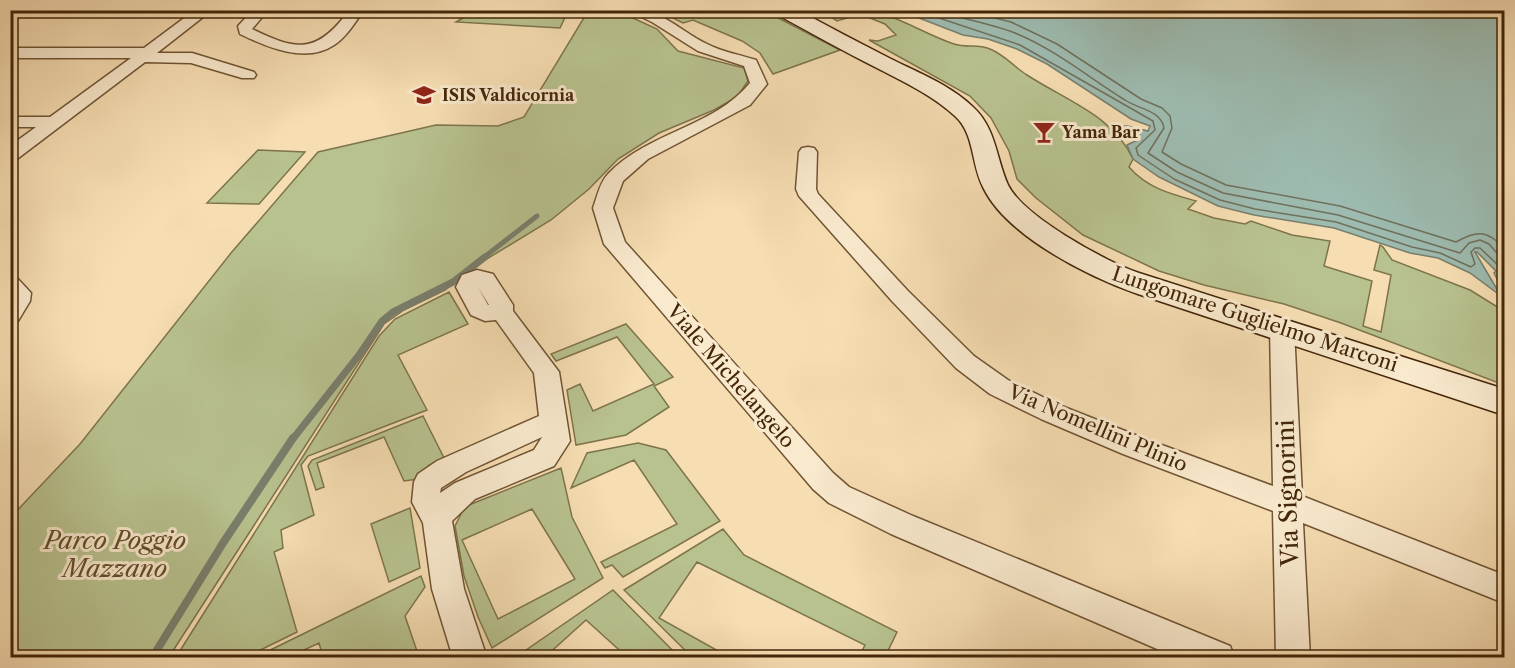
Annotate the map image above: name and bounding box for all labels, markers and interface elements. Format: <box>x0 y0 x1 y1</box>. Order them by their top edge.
school or university icon: ISIS Valdicornia <box>411 82 437 108</box>
place label: ISIS Valdicornia <box>442 85 575 105</box>
bar icon: Yama Bar <box>1031 119 1057 145</box>
place label: Yama Bar <box>1061 122 1140 142</box>
street label: Lungomare Guglielmo Marconi <box>1109 261 1401 377</box>
street label: Viale Michelangelo <box>661 298 800 453</box>
street label: Via Nomellini Plinio <box>1004 379 1191 477</box>
street label: Via Signorini <box>1270 419 1305 568</box>
park label: Parco Poggio Mazzano <box>42 526 186 583</box>

